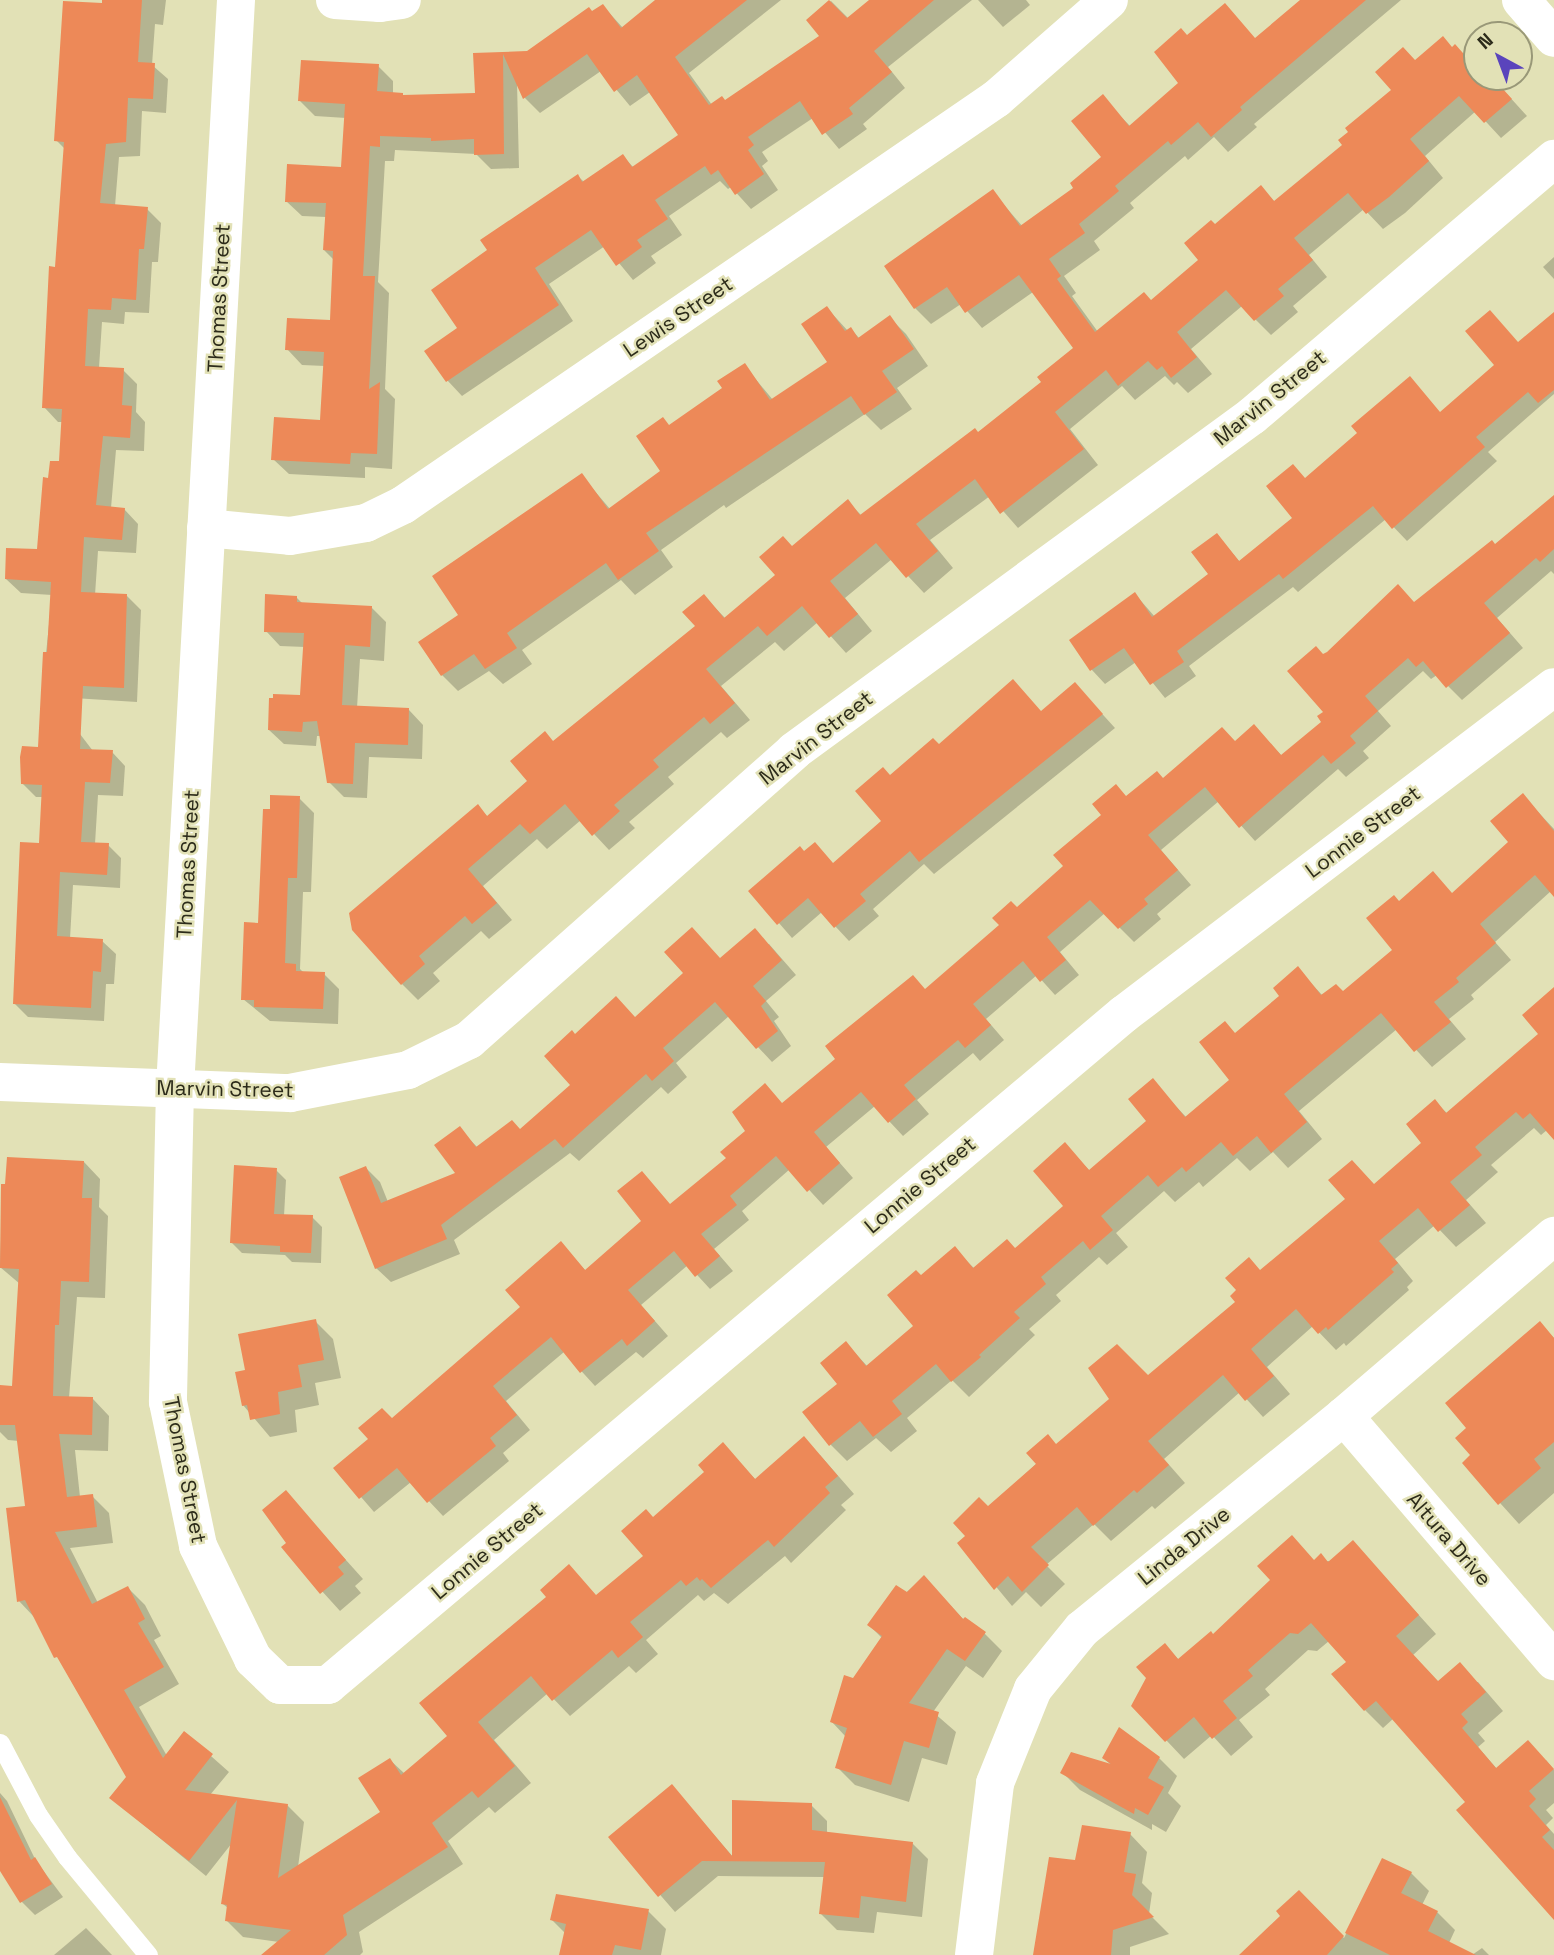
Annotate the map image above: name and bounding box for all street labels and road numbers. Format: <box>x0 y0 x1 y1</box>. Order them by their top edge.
street label: Thomas Street <box>203 223 235 373</box>
street label: Lewis Street <box>619 271 737 363</box>
street label: Marvin Street <box>1209 345 1331 451</box>
street label: Marvin Street <box>754 686 878 790</box>
street label: Lonnie Street <box>1301 781 1425 883</box>
street label: Thomas Street <box>172 789 204 939</box>
street label: Marvin Street <box>156 1075 294 1103</box>
street label: Lonnie Street <box>859 1131 981 1239</box>
street label: Thomas Street <box>158 1395 212 1545</box>
street label: Altura Drive <box>1401 1487 1497 1591</box>
street label: Lonnie Street <box>426 1497 548 1605</box>
street label: Linda Drive <box>1133 1501 1235 1591</box>

